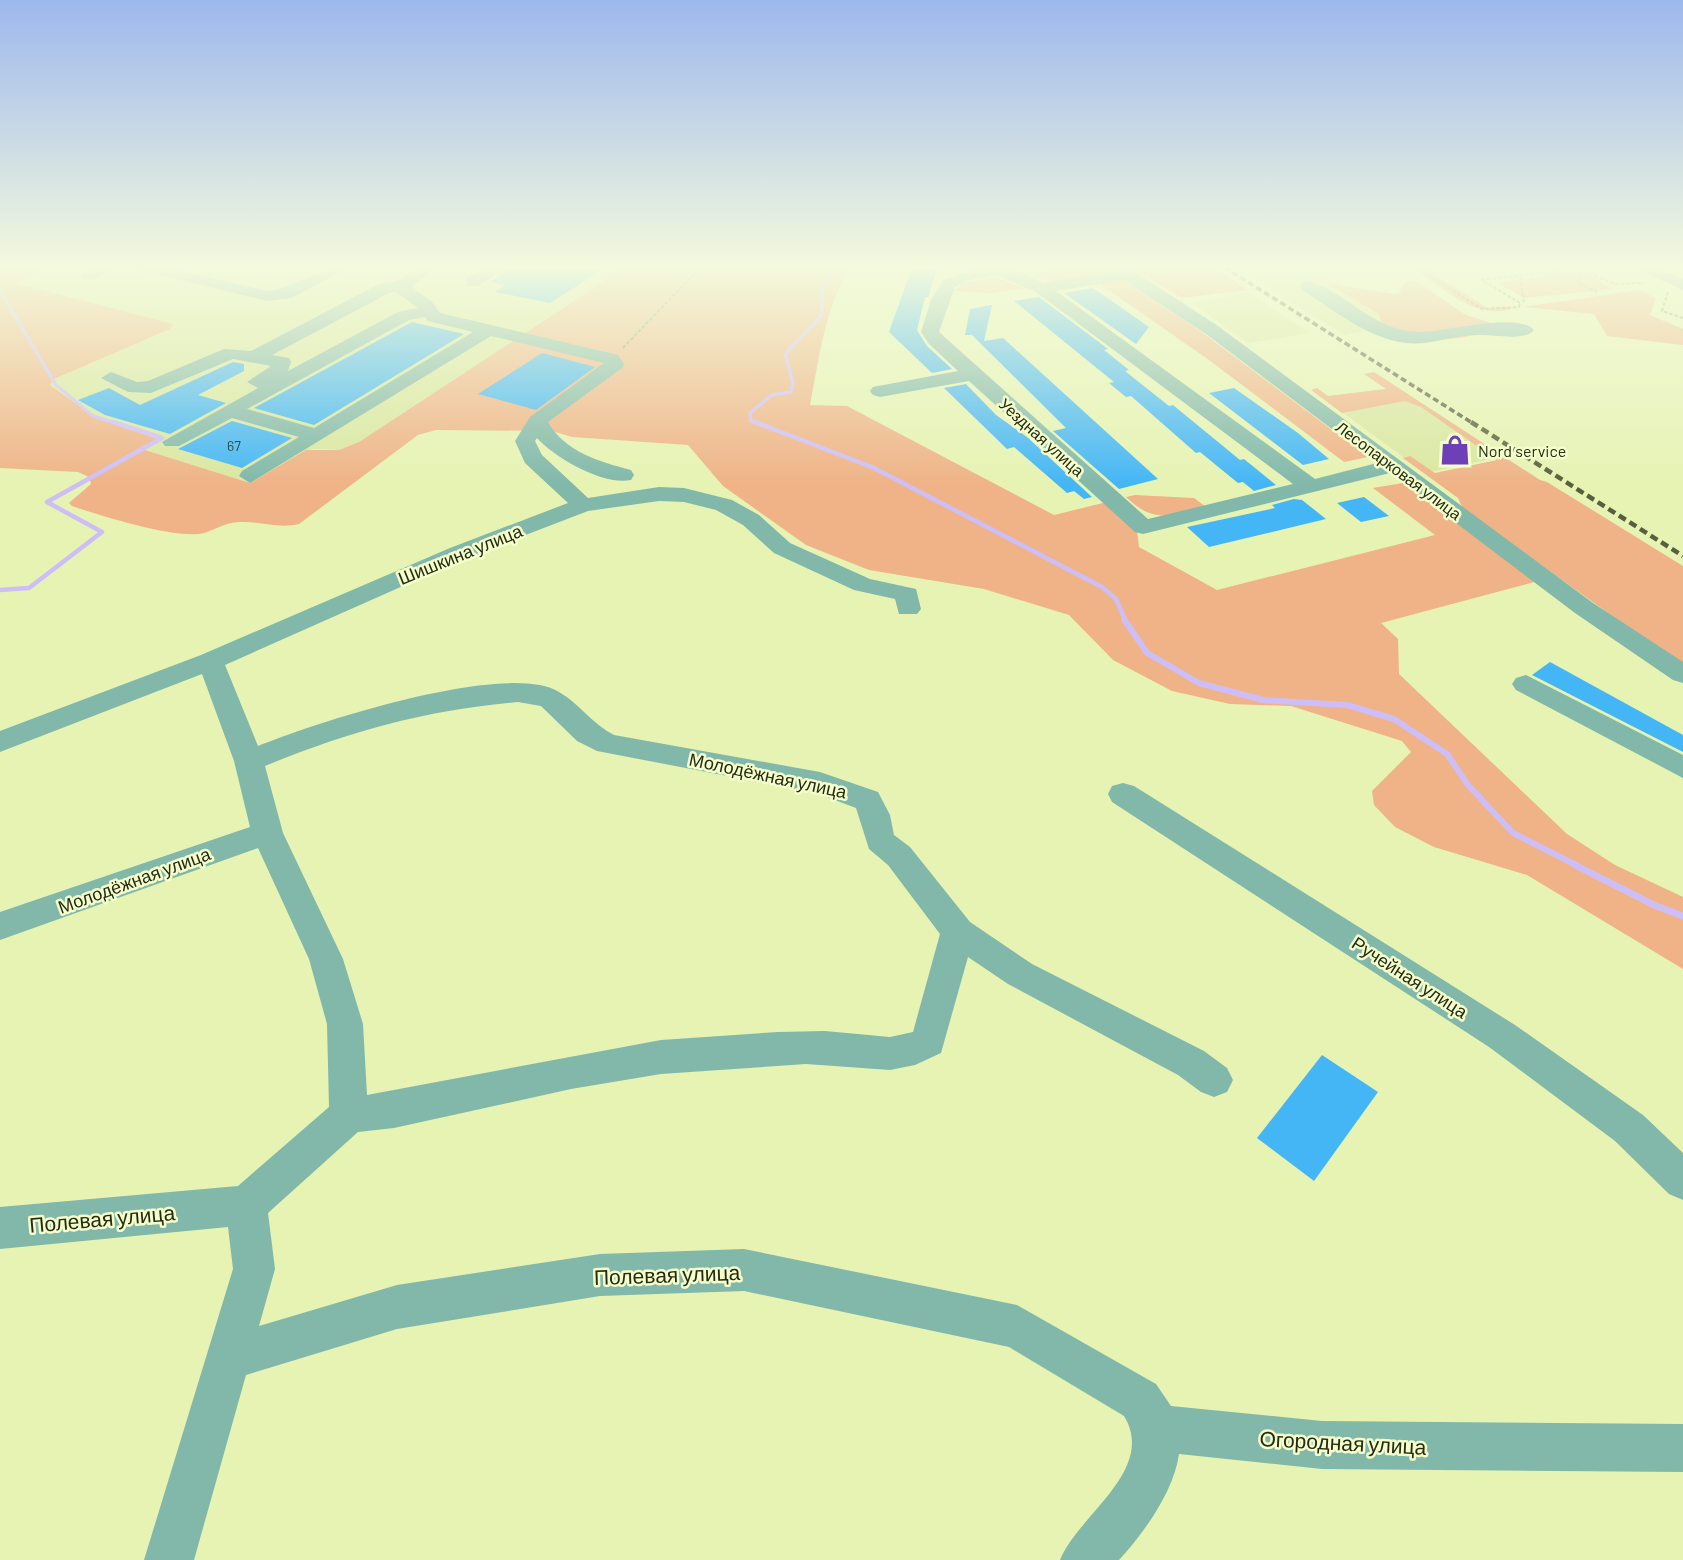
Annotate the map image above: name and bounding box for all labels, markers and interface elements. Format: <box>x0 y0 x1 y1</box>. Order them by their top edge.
street label: Уездная улица <box>996 394 1088 480</box>
street label: Лесопарковая улица <box>1333 417 1466 523</box>
shop icon: Nord service <box>1438 433 1472 467</box>
house number: 67 <box>227 437 241 454</box>
place label: Nord service <box>1478 441 1566 460</box>
street label: Шишкина улица <box>395 519 526 589</box>
street label: Молодёжная улица <box>687 748 850 803</box>
street label: Молодёжная улица <box>55 842 214 918</box>
street label: Ручейная улица <box>1348 931 1473 1023</box>
street label: Полевая улица <box>28 1199 176 1237</box>
street label: Полевая улица <box>594 1259 741 1289</box>
street label: Огородная улица <box>1259 1425 1427 1459</box>

